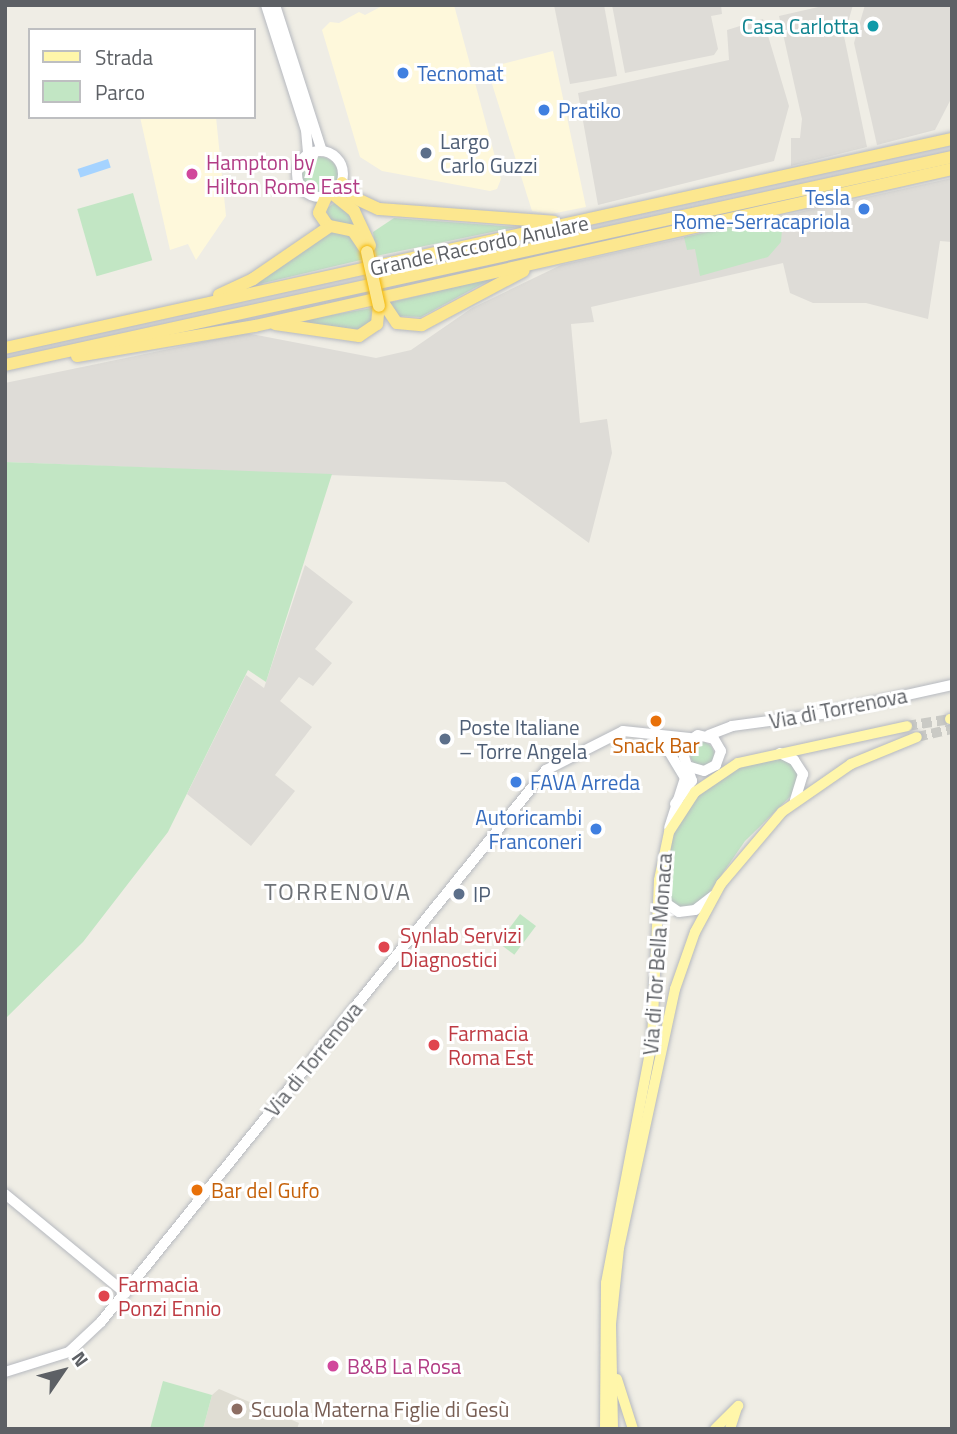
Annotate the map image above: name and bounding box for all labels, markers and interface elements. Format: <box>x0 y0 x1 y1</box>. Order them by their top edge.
place label: Casa Carlotta <box>742 13 859 39</box>
marker: Casa Carlotta <box>865 18 881 34</box>
legend <box>28 28 256 119</box>
text: Strada <box>95 41 153 73</box>
place label: Tecnomat <box>417 60 504 86</box>
marker: Tecnomat <box>395 65 411 81</box>
text: Parco <box>95 76 145 108</box>
place label: Pratiko <box>558 97 621 123</box>
marker: Pratiko <box>536 102 552 118</box>
place label: Largo Carlo Guzzi <box>440 128 538 178</box>
marker: Largo Carlo Guzzi <box>418 145 434 161</box>
place label: Hampton by Hilton Rome East <box>206 149 360 199</box>
marker: Hampton by Hilton Rome East <box>184 166 200 182</box>
place label: Tesla Rome-Serracapriola <box>673 184 850 234</box>
marker: Tesla Rome-Serracapriola <box>856 201 872 217</box>
street label: Grande Raccordo Anulare <box>367 210 591 280</box>
street label: Via di Torrenova <box>767 682 909 734</box>
marker: Snack Bar <box>648 713 664 729</box>
place label: Poste Italiane – Torre Angela <box>459 714 587 764</box>
marker: Poste Italiane – Torre Angela <box>437 731 453 747</box>
place label: Snack Bar <box>612 732 700 758</box>
place label: FAVA Arreda <box>530 769 640 795</box>
marker: FAVA Arreda <box>508 774 524 790</box>
place label: Autoricambi Franconeri <box>475 804 582 854</box>
marker: Autoricambi Franconeri <box>588 821 604 837</box>
street label: Via di Tor Bella Monaca <box>637 852 677 1056</box>
district label: TORRENOVA <box>265 878 411 906</box>
place label: IP <box>473 881 491 907</box>
marker: IP <box>451 886 467 902</box>
place label: Synlab Servizi Diagnostici <box>400 922 522 972</box>
marker: Synlab Servizi Diagnostici <box>374 937 394 957</box>
street label: Via di Torrenova <box>259 997 367 1121</box>
place label: Farmacia Roma Est <box>448 1020 533 1070</box>
marker: Farmacia Roma Est <box>426 1037 442 1053</box>
place label: Bar del Gufo <box>211 1177 319 1203</box>
marker: Bar del Gufo <box>189 1182 205 1198</box>
place label: Farmacia Ponzi Ennio <box>118 1271 221 1321</box>
marker: Farmacia Ponzi Ennio <box>96 1288 112 1304</box>
north arrow <box>28 1336 98 1406</box>
text: N <box>65 1345 96 1372</box>
place label: B&B La Rosa <box>347 1353 461 1379</box>
marker: B&B La Rosa <box>325 1358 341 1374</box>
place label: Scuola Materna Figlie di Gesù <box>251 1396 509 1422</box>
marker: Scuola Materna Figlie di Gesù <box>229 1401 245 1417</box>

